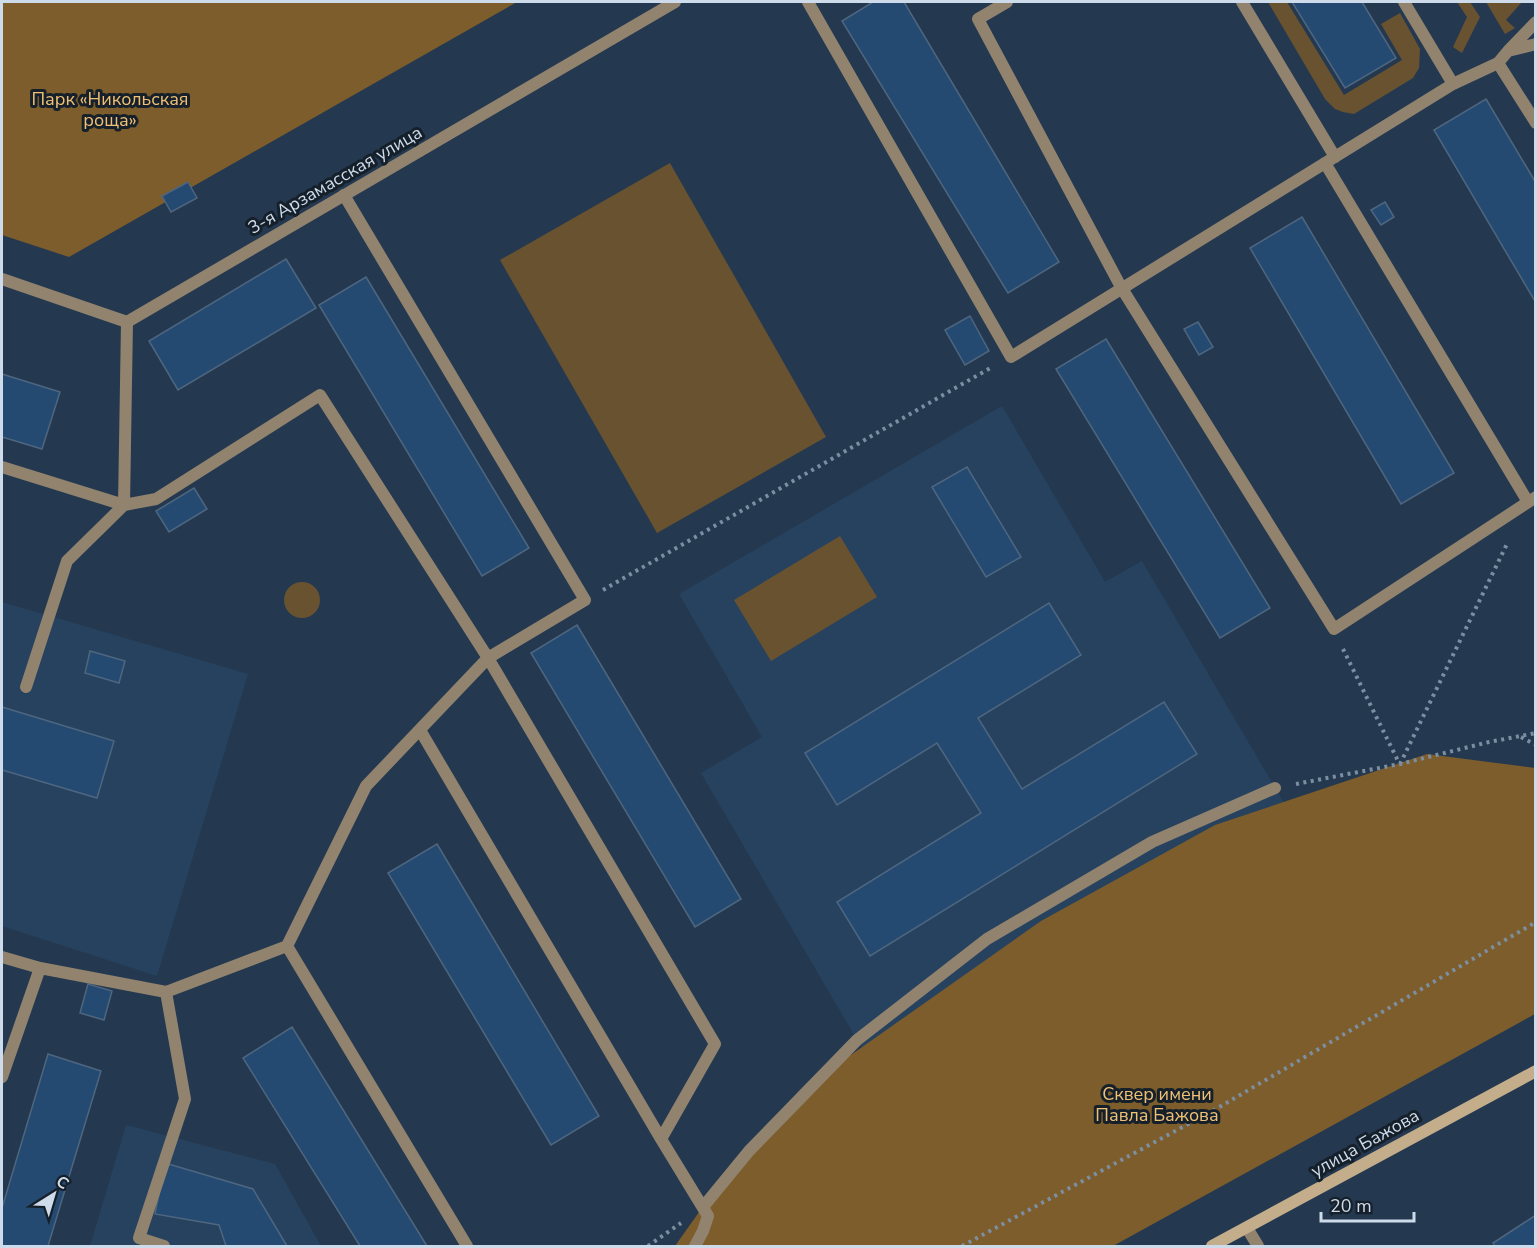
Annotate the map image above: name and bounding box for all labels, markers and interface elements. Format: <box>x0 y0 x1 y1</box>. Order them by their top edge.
park label: Парк «Никольская роща» <box>31 87 189 132</box>
street label: 3-я Арзамасская улица <box>243 120 427 240</box>
park label: Сквер имени Павла Бажова <box>1095 1082 1219 1127</box>
street label: улица Бажова <box>1307 1103 1423 1183</box>
north arrow <box>24 1164 84 1224</box>
text: С <box>51 1171 73 1195</box>
scale bar <box>1321 1185 1414 1223</box>
text: 20 m <box>1330 1194 1372 1218</box>

